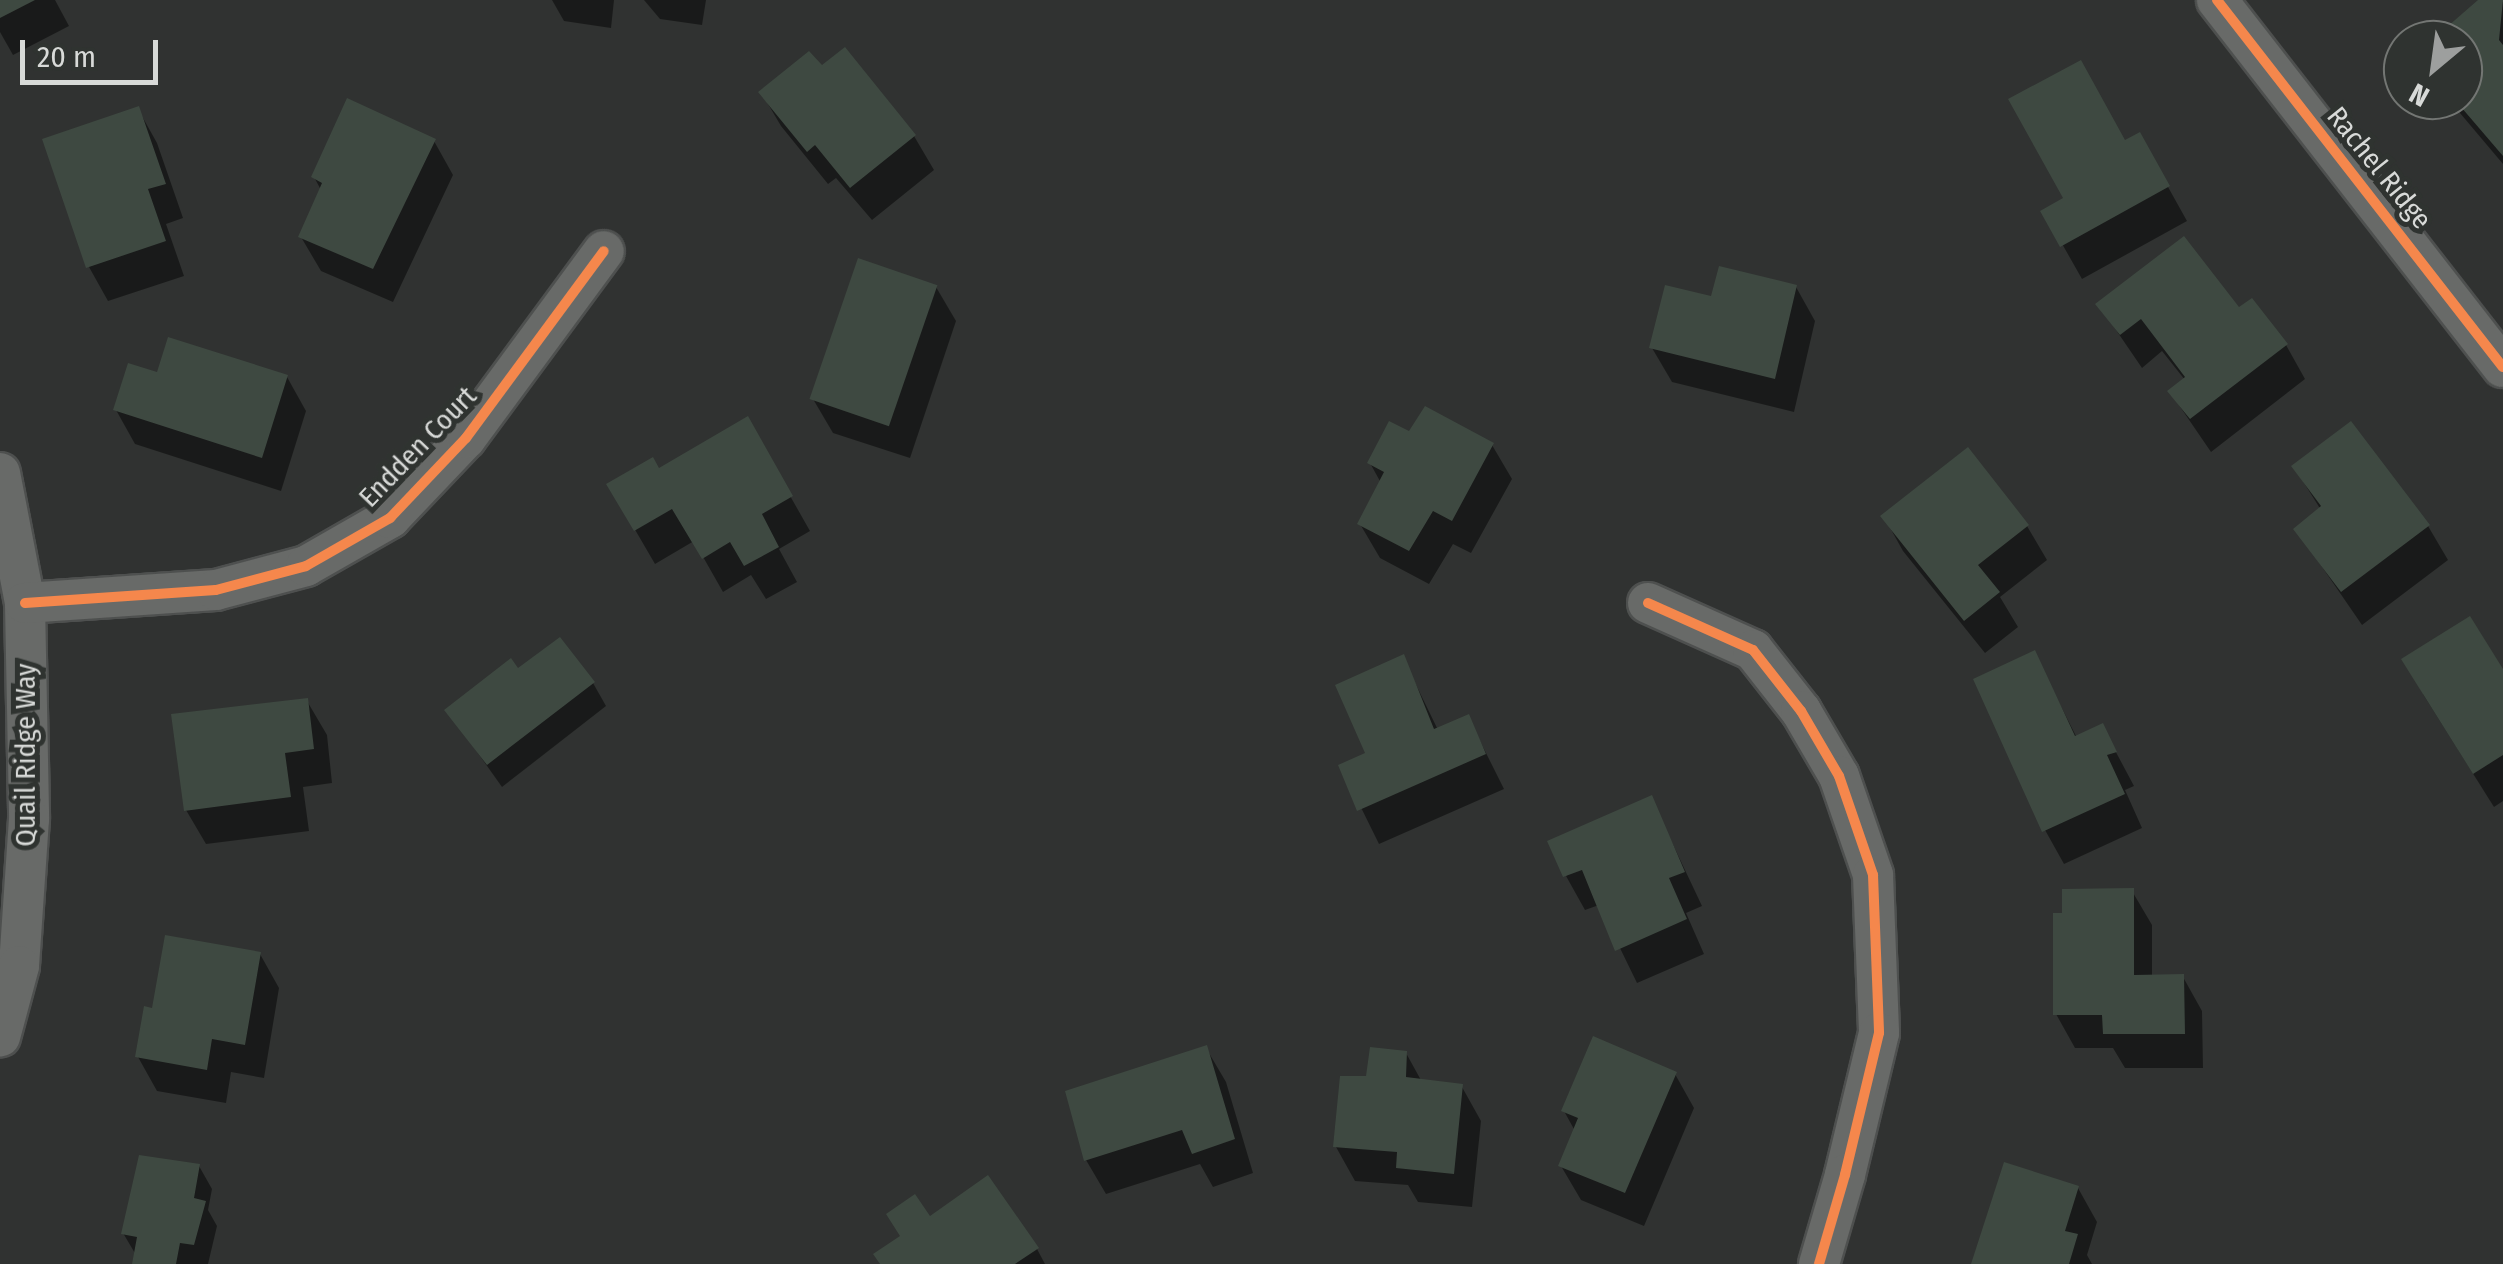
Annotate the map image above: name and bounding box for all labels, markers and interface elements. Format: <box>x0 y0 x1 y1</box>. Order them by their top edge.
scale bar <box>25 20 162 82</box>
north arrow <box>2383 20 2483 120</box>
text: 20 m <box>37 39 96 75</box>
text: N <box>2404 76 2435 113</box>
street label: Rachel Ridge <box>2320 100 2438 236</box>
street label: Endden Court <box>352 380 484 514</box>
street label: Quail Ridge Way <box>9 663 43 847</box>

